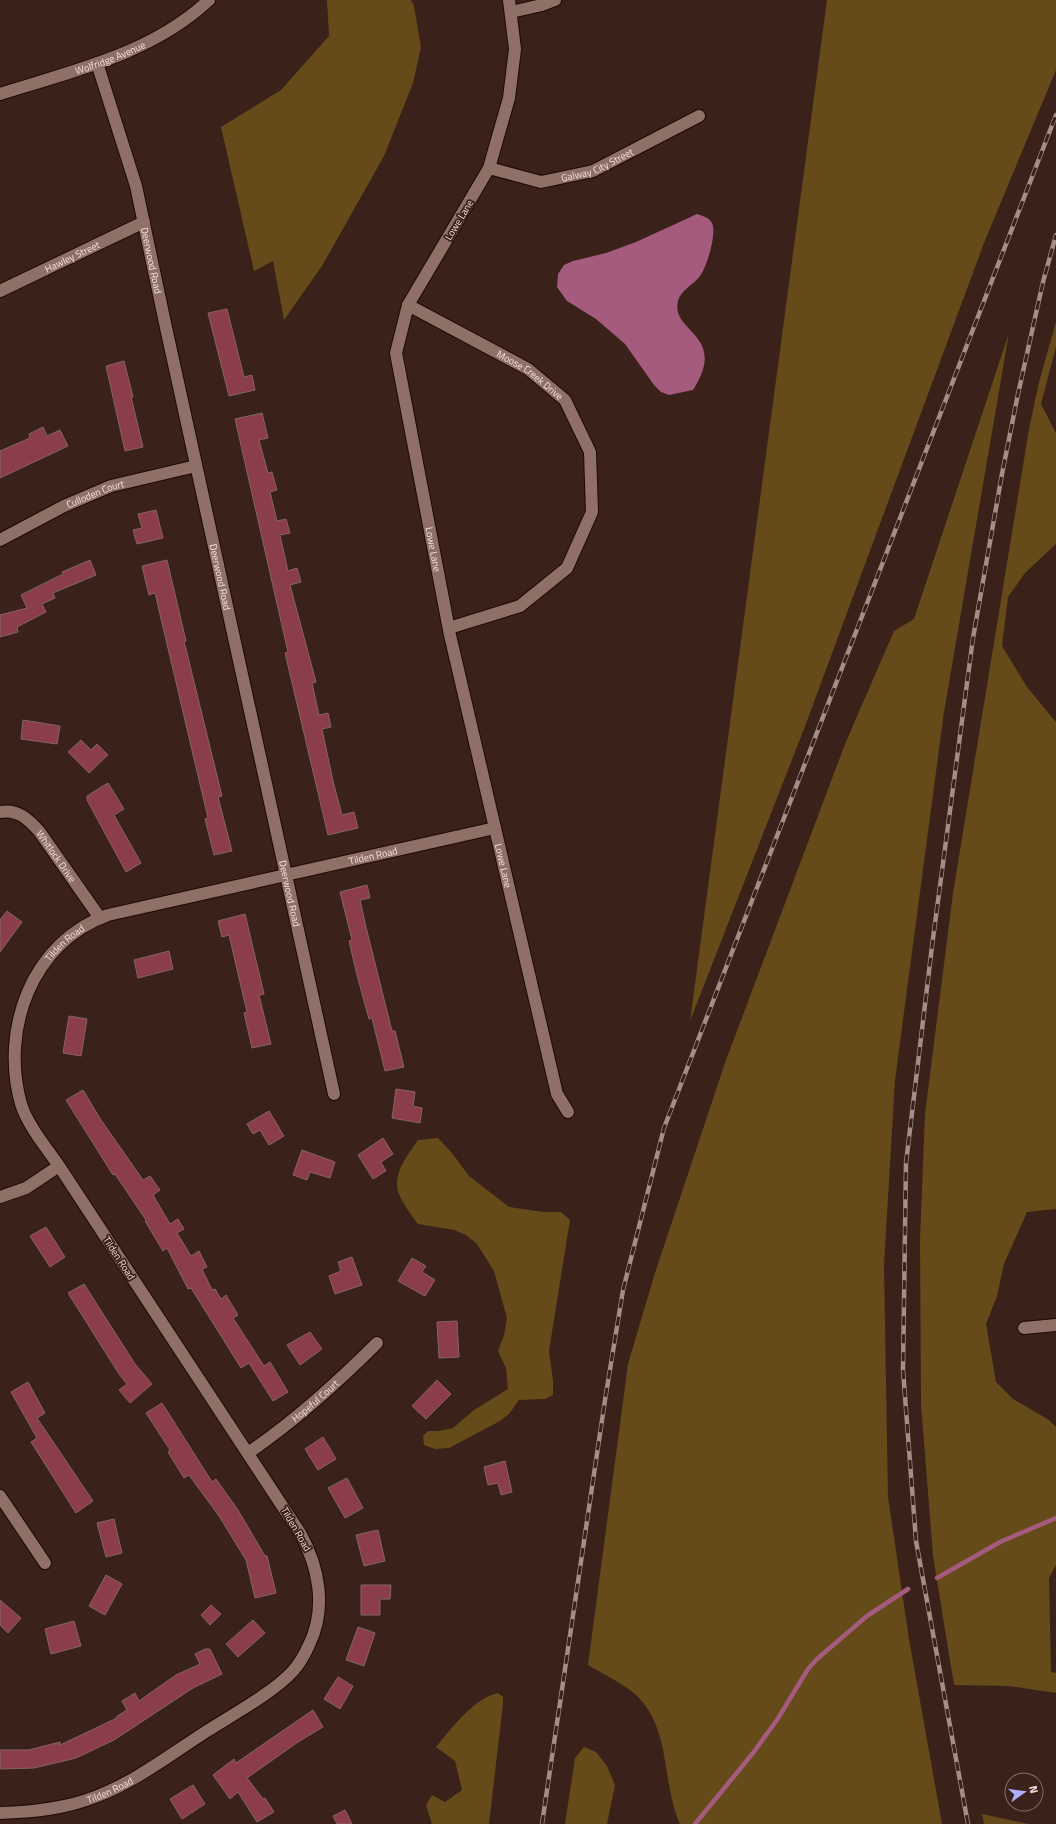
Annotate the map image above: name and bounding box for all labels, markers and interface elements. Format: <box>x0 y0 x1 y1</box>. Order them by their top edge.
street label: Wolfridge Avenue <box>73 37 148 78</box>
street label: Galway City Street <box>560 144 636 185</box>
street label: Lowe Lane <box>441 197 477 243</box>
street label: Deerwood Road <box>137 226 166 295</box>
street label: Hawley Street <box>42 237 103 276</box>
street label: Moose Creek Drive <box>494 346 567 403</box>
street label: Culloden Court <box>64 476 126 512</box>
street label: Lowe Lane <box>422 526 445 573</box>
street label: Deerwood Road <box>206 542 235 611</box>
street label: Whitlock Drive <box>33 827 80 885</box>
street label: Lowe Lane <box>491 842 516 889</box>
street label: Tilden Road <box>347 843 399 868</box>
street label: Deerwood Road <box>275 859 305 928</box>
street label: Tilden Road <box>41 921 87 965</box>
street label: Tilden Road <box>99 1233 139 1283</box>
street label: Hopeful Court <box>288 1376 342 1426</box>
street label: Tilden Road <box>277 1504 315 1554</box>
north arrow <box>1004 1772 1044 1812</box>
street label: Tilden Road <box>85 1773 136 1807</box>
text: N <box>1025 1784 1042 1795</box>

